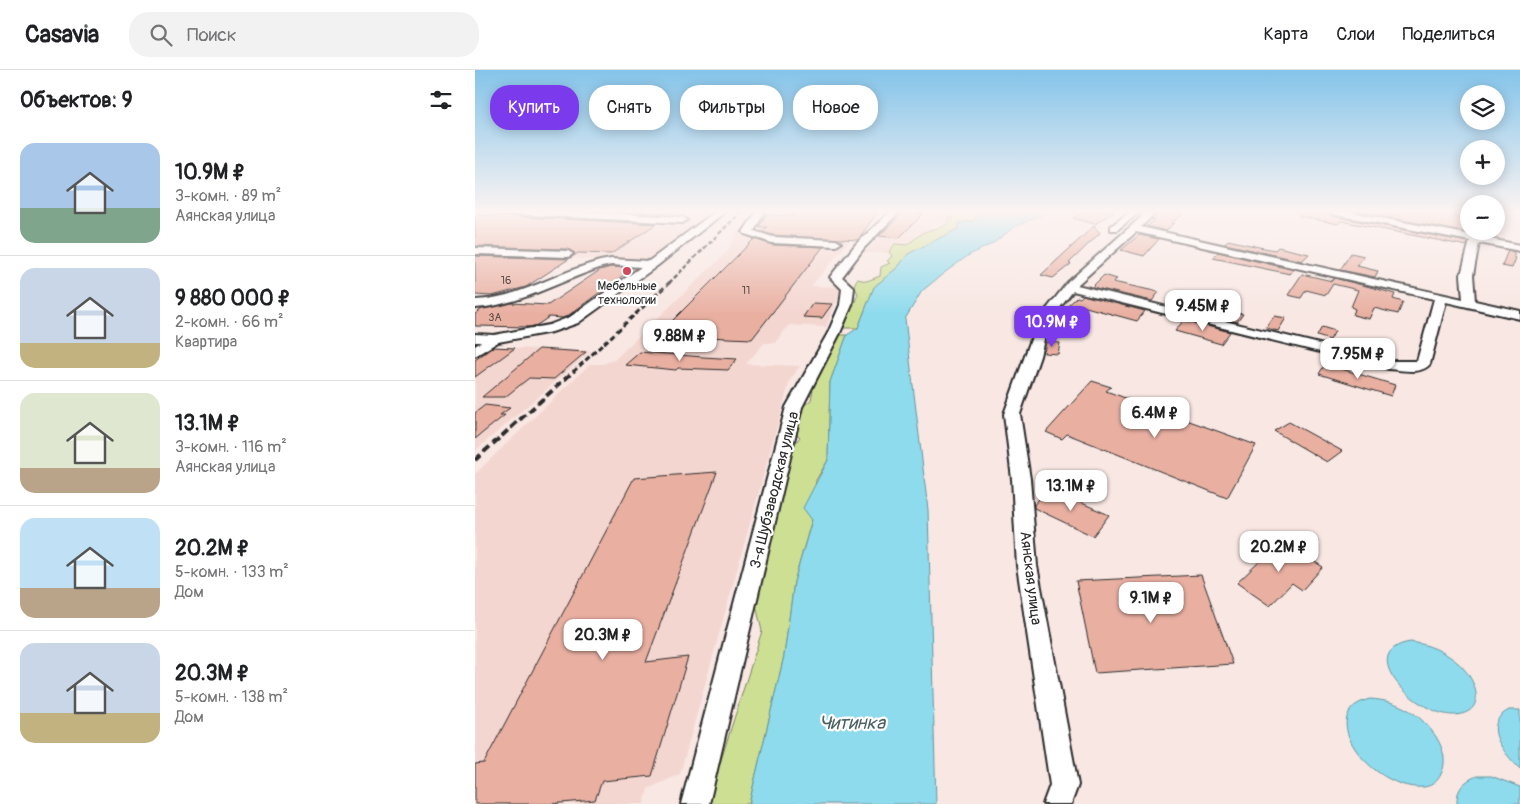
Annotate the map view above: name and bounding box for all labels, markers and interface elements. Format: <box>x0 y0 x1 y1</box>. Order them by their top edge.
search box <box>129 12 479 57</box>
text: Casavia <box>25 20 99 49</box>
icon: search <box>147 21 175 49</box>
text: Поиск <box>187 23 237 47</box>
text: Карта <box>1264 23 1308 46</box>
text: Слои <box>1336 23 1374 46</box>
text: Поделиться <box>1402 23 1495 46</box>
chip: Купить <box>490 85 579 130</box>
chip: Снять <box>589 85 670 130</box>
chip: Фильтры <box>680 85 783 130</box>
chip: Новое <box>793 85 878 130</box>
map controls <box>1460 85 1505 240</box>
button: layers <box>1460 85 1505 130</box>
icon: filters <box>427 86 455 114</box>
text: Объектов: 9 <box>20 87 133 114</box>
button: + <box>1460 140 1505 185</box>
text: 10.9M ₽ <box>175 159 245 186</box>
icon: home <box>60 163 120 223</box>
text: 3-комн. · 89 m² <box>175 186 281 206</box>
button: − <box>1460 195 1505 240</box>
text: Аянская улица <box>175 206 276 226</box>
marker: Мебельные технологии <box>621 265 633 277</box>
house number: 16 <box>501 274 511 287</box>
place label: Мебельные технологии <box>598 279 657 308</box>
house number: 11 <box>742 284 750 297</box>
text: 9 880 000 ₽ <box>175 285 291 312</box>
icon: home <box>60 288 120 348</box>
pin: 9.45M ₽ <box>1157 290 1249 332</box>
text: 9.45M ₽ <box>1176 296 1230 316</box>
pin: 10.9M ₽ <box>1006 306 1098 348</box>
house number: 3А <box>488 311 502 324</box>
text: 2-комн. · 66 m² <box>175 312 284 332</box>
text: 10.9M ₽ <box>1025 312 1079 332</box>
pin: 9.88M ₽ <box>634 320 726 362</box>
text: 9.88M ₽ <box>654 326 706 346</box>
text: Квартира <box>175 332 237 352</box>
pin: 7.95M ₽ <box>1312 338 1404 380</box>
text: 7.95M ₽ <box>1331 344 1385 364</box>
pin: 6.4M ₽ <box>1114 396 1196 439</box>
text: 6.4M ₽ <box>1132 403 1178 423</box>
text: 13.1M ₽ <box>175 410 240 437</box>
street label: 3-я Шубзаводская улица <box>746 410 803 571</box>
icon: home <box>60 413 120 473</box>
text: 3-комн. · 116 m² <box>175 437 287 457</box>
text: Аянская улица <box>175 457 276 477</box>
pin: 13.1M ₽ <box>1025 470 1117 512</box>
text: 13.1M ₽ <box>1046 476 1096 496</box>
street label: Аянская улица <box>1015 530 1046 626</box>
pin: 20.2M ₽ <box>1233 530 1325 573</box>
text: 20.2M ₽ <box>175 535 250 562</box>
text: 20.2M ₽ <box>1251 537 1307 557</box>
icon: home <box>60 538 120 598</box>
text: 5-комн. · 133 m² <box>175 562 289 582</box>
text: Дом <box>175 582 204 602</box>
pin: 9.1M ₽ <box>1110 582 1192 624</box>
text: 9.1M ₽ <box>1130 588 1172 608</box>
pin: 20.3M ₽ <box>557 618 649 661</box>
text: 20.3M ₽ <box>575 625 631 645</box>
text: 20.3M ₽ <box>175 660 250 687</box>
icon: home <box>60 663 120 723</box>
text: 5-комн. · 138 m² <box>175 687 288 707</box>
text: Дом <box>175 707 204 727</box>
water label: Читинка <box>819 711 886 735</box>

